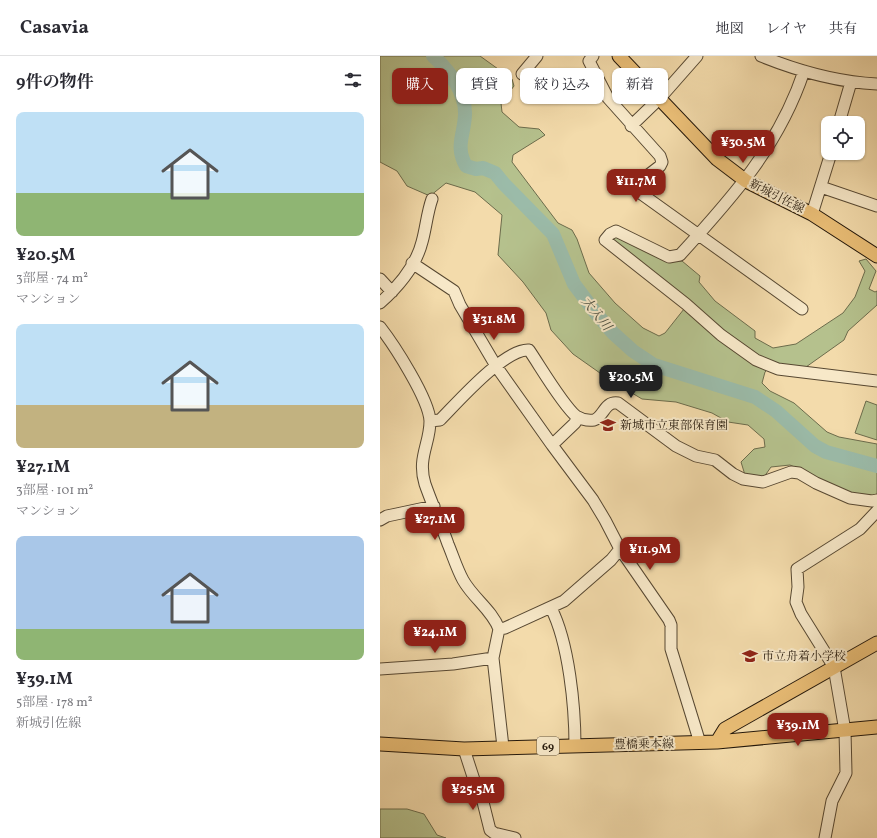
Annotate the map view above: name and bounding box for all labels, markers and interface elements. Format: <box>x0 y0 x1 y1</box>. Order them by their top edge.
text: Casavia <box>20 15 89 41</box>
text: 地図 <box>716 20 744 39</box>
text: レイヤ <box>766 20 807 39</box>
text: 共有 <box>829 20 857 39</box>
chip: 購入 <box>392 68 448 104</box>
chip: 賃貸 <box>456 68 512 104</box>
chip: 絞り込み <box>520 68 604 104</box>
chip: 新着 <box>612 68 668 104</box>
icon: filters <box>342 69 364 91</box>
text: 9件の物件 <box>16 71 93 94</box>
map controls <box>821 116 865 160</box>
button: locate <box>821 116 865 160</box>
pin: ¥30.5M <box>710 130 776 164</box>
text: ¥30.5M <box>720 134 766 152</box>
icon: home <box>154 138 226 210</box>
pin: ¥11.7M <box>603 169 669 203</box>
text: ¥11.7M <box>616 173 656 191</box>
street label: 新城引佐線 <box>746 176 807 218</box>
text: ¥20.5M <box>16 244 75 267</box>
text: 3部屋 · 74 m² <box>16 270 88 288</box>
text: マンション <box>16 291 80 309</box>
water label: 大入川 <box>576 293 616 337</box>
pin: ¥31.8M <box>461 307 527 341</box>
text: ¥31.8M <box>472 311 516 329</box>
icon: home <box>154 350 226 422</box>
pin: ¥20.5M <box>598 365 664 399</box>
text: ¥20.5M <box>608 369 654 387</box>
school or university icon: 新城市立東部保育園 <box>599 416 617 434</box>
place label: 新城市立東部保育園 <box>620 418 728 434</box>
text: ¥27.1M <box>16 456 70 479</box>
text: 3部屋 · 101 m² <box>16 482 93 500</box>
text: マンション <box>16 503 80 521</box>
pin: ¥27.1M <box>402 507 468 541</box>
text: ¥27.1M <box>414 511 456 529</box>
pin: ¥11.9M <box>617 537 683 571</box>
text: ¥11.9M <box>629 541 671 559</box>
icon: home <box>154 562 226 634</box>
pin: ¥24.1M <box>402 620 468 654</box>
text: ¥24.1M <box>413 624 457 642</box>
school or university icon: 市立舟着小学校 <box>741 647 759 665</box>
place label: 市立舟着小学校 <box>762 649 846 665</box>
text: ¥39.1M <box>16 668 73 691</box>
text: 5部屋 · 178 m² <box>16 694 92 712</box>
pin: ¥39.1M <box>765 713 831 747</box>
text: 新城引佐線 <box>16 715 81 733</box>
text: ¥39.1M <box>776 717 820 735</box>
street label: 豊橋乗本線 <box>614 736 674 754</box>
road number: 69 <box>537 737 559 755</box>
pin: ¥25.5M <box>440 777 506 811</box>
text: ¥25.5M <box>451 781 495 799</box>

